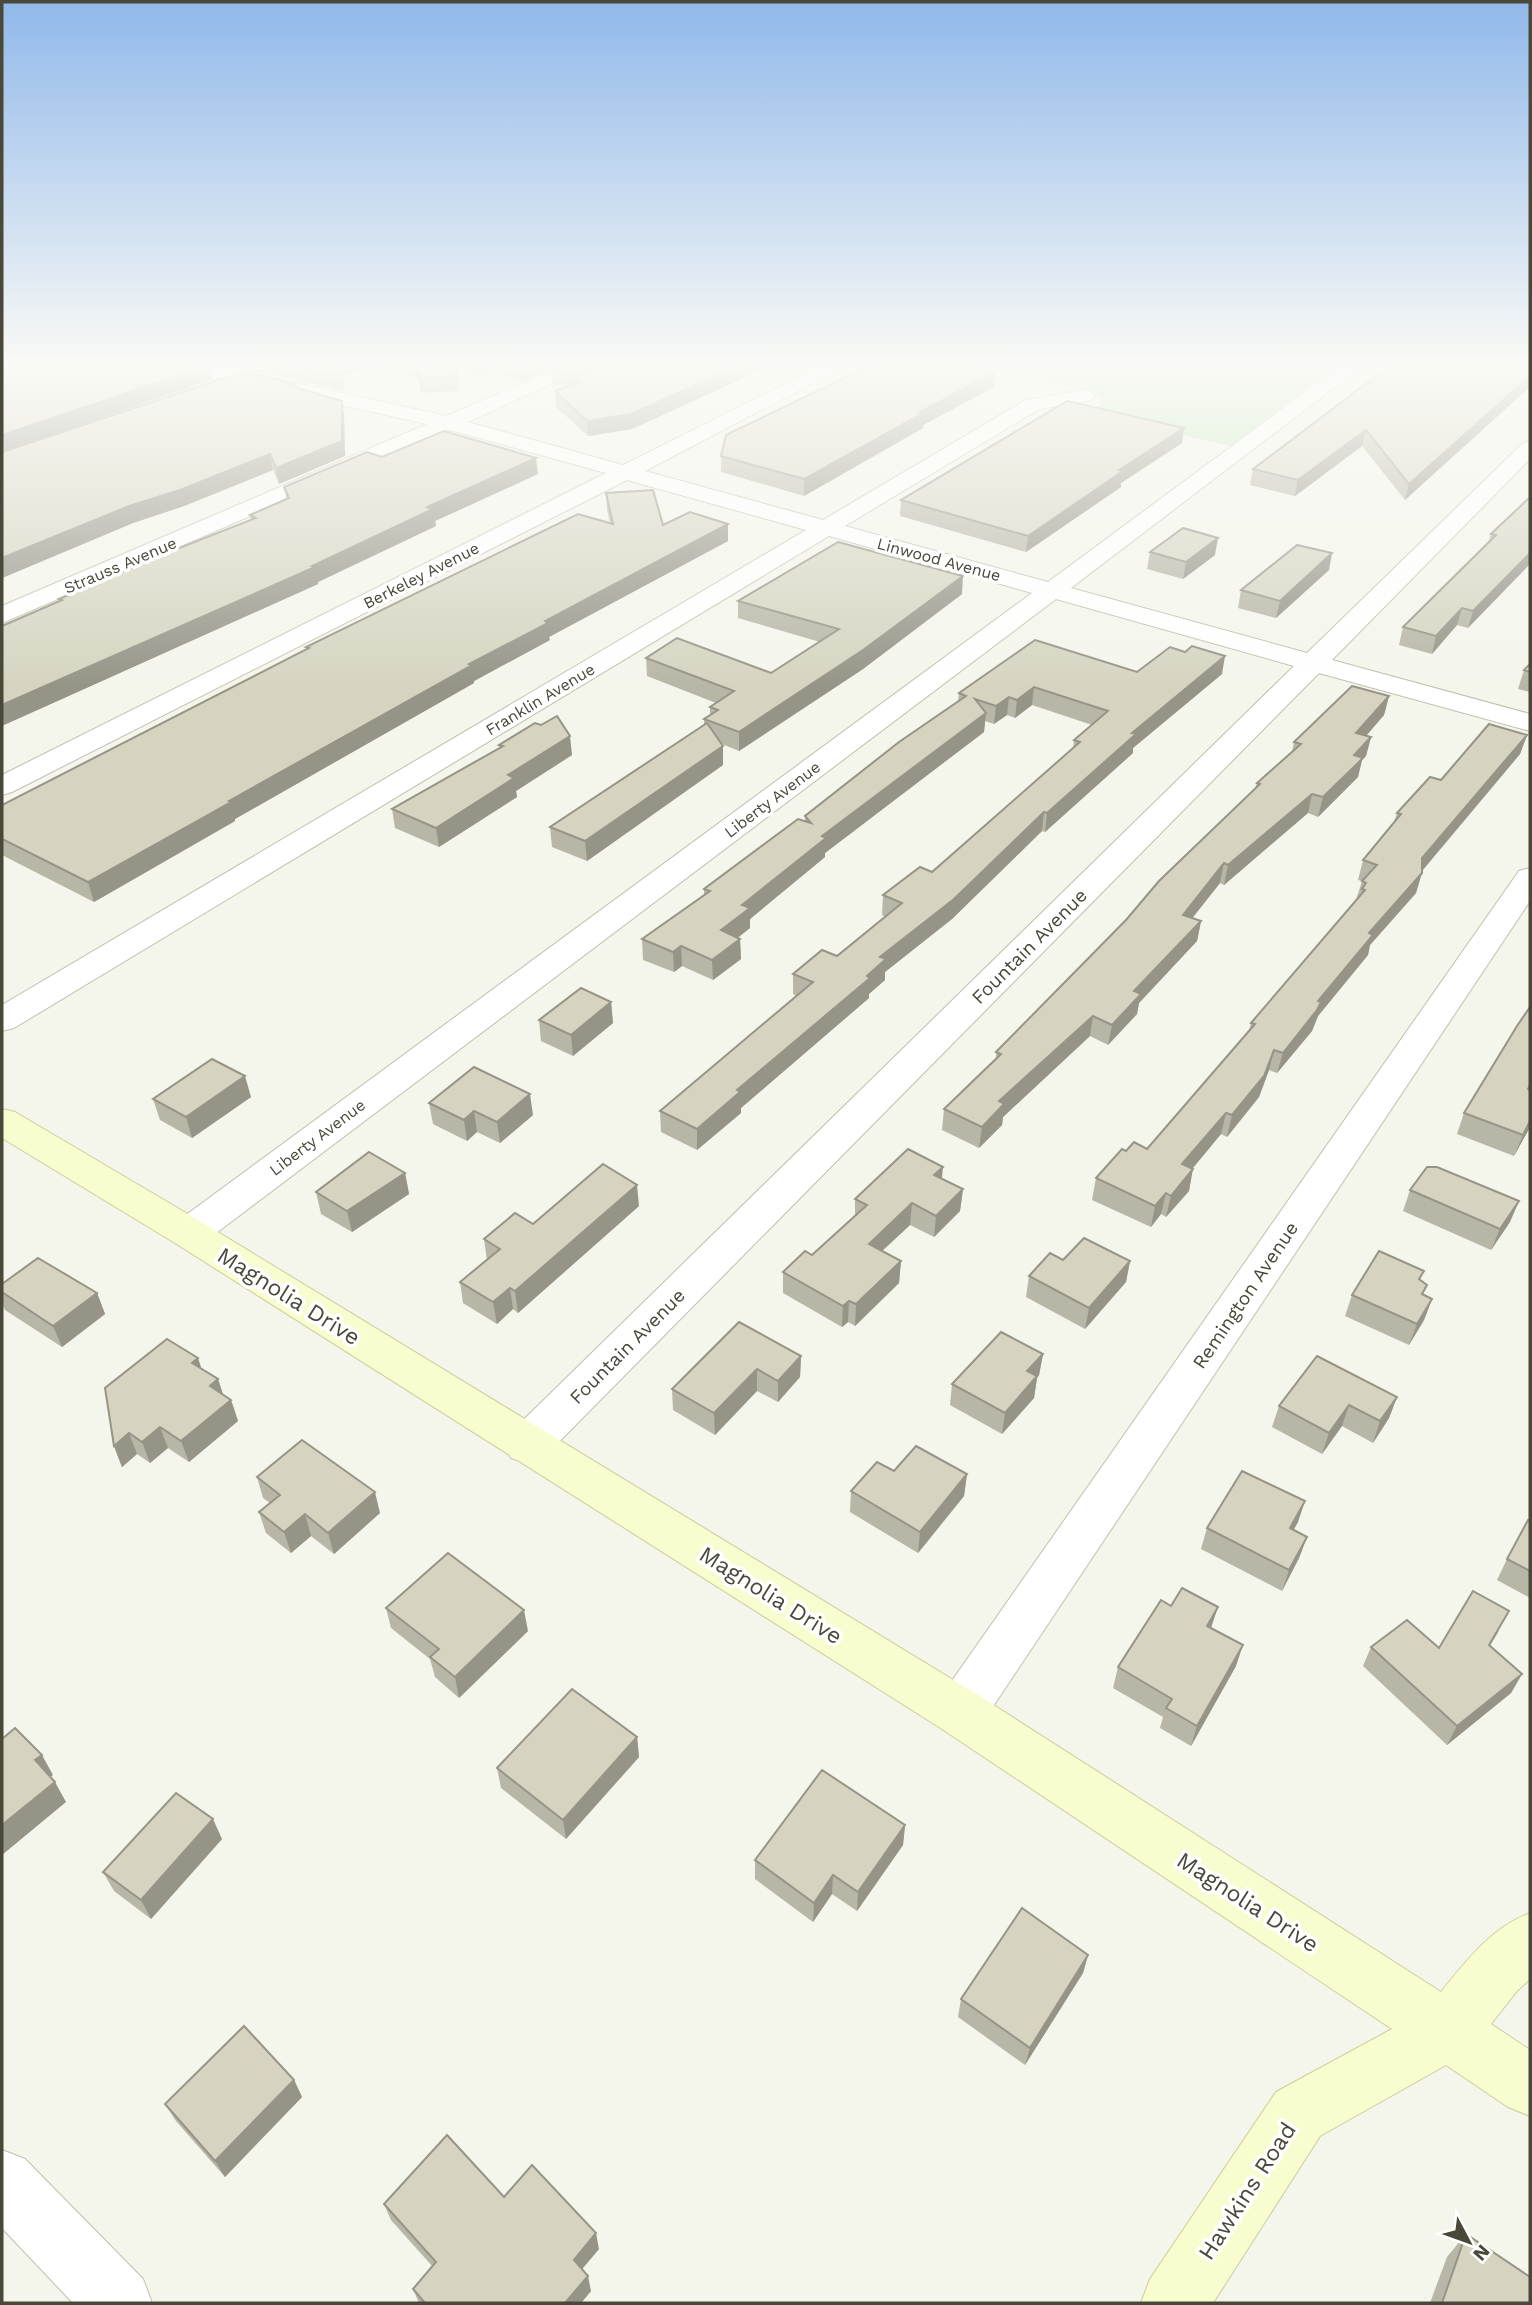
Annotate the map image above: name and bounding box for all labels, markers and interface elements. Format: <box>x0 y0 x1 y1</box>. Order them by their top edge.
street label: Strauss Avenue <box>61 533 179 598</box>
street label: Linwood Avenue <box>875 534 1003 585</box>
street label: Berkeley Avenue <box>360 538 482 613</box>
street label: Franklin Avenue <box>482 659 598 739</box>
street label: Liberty Avenue <box>721 757 824 842</box>
street label: Fountain Avenue <box>967 884 1092 1009</box>
street label: Liberty Avenue <box>266 1095 369 1180</box>
street label: Remington Avenue <box>1188 1217 1303 1373</box>
street label: Magnolia Drive <box>212 1242 365 1351</box>
street label: Fountain Avenue <box>565 1284 690 1409</box>
street label: Magnolia Drive <box>694 1541 847 1650</box>
street label: Magnolia Drive <box>1172 1847 1324 1958</box>
street label: Hawkins Road <box>1193 2118 1302 2265</box>
north arrow <box>1434 2207 1504 2277</box>
text: N <box>1468 2240 1495 2266</box>

